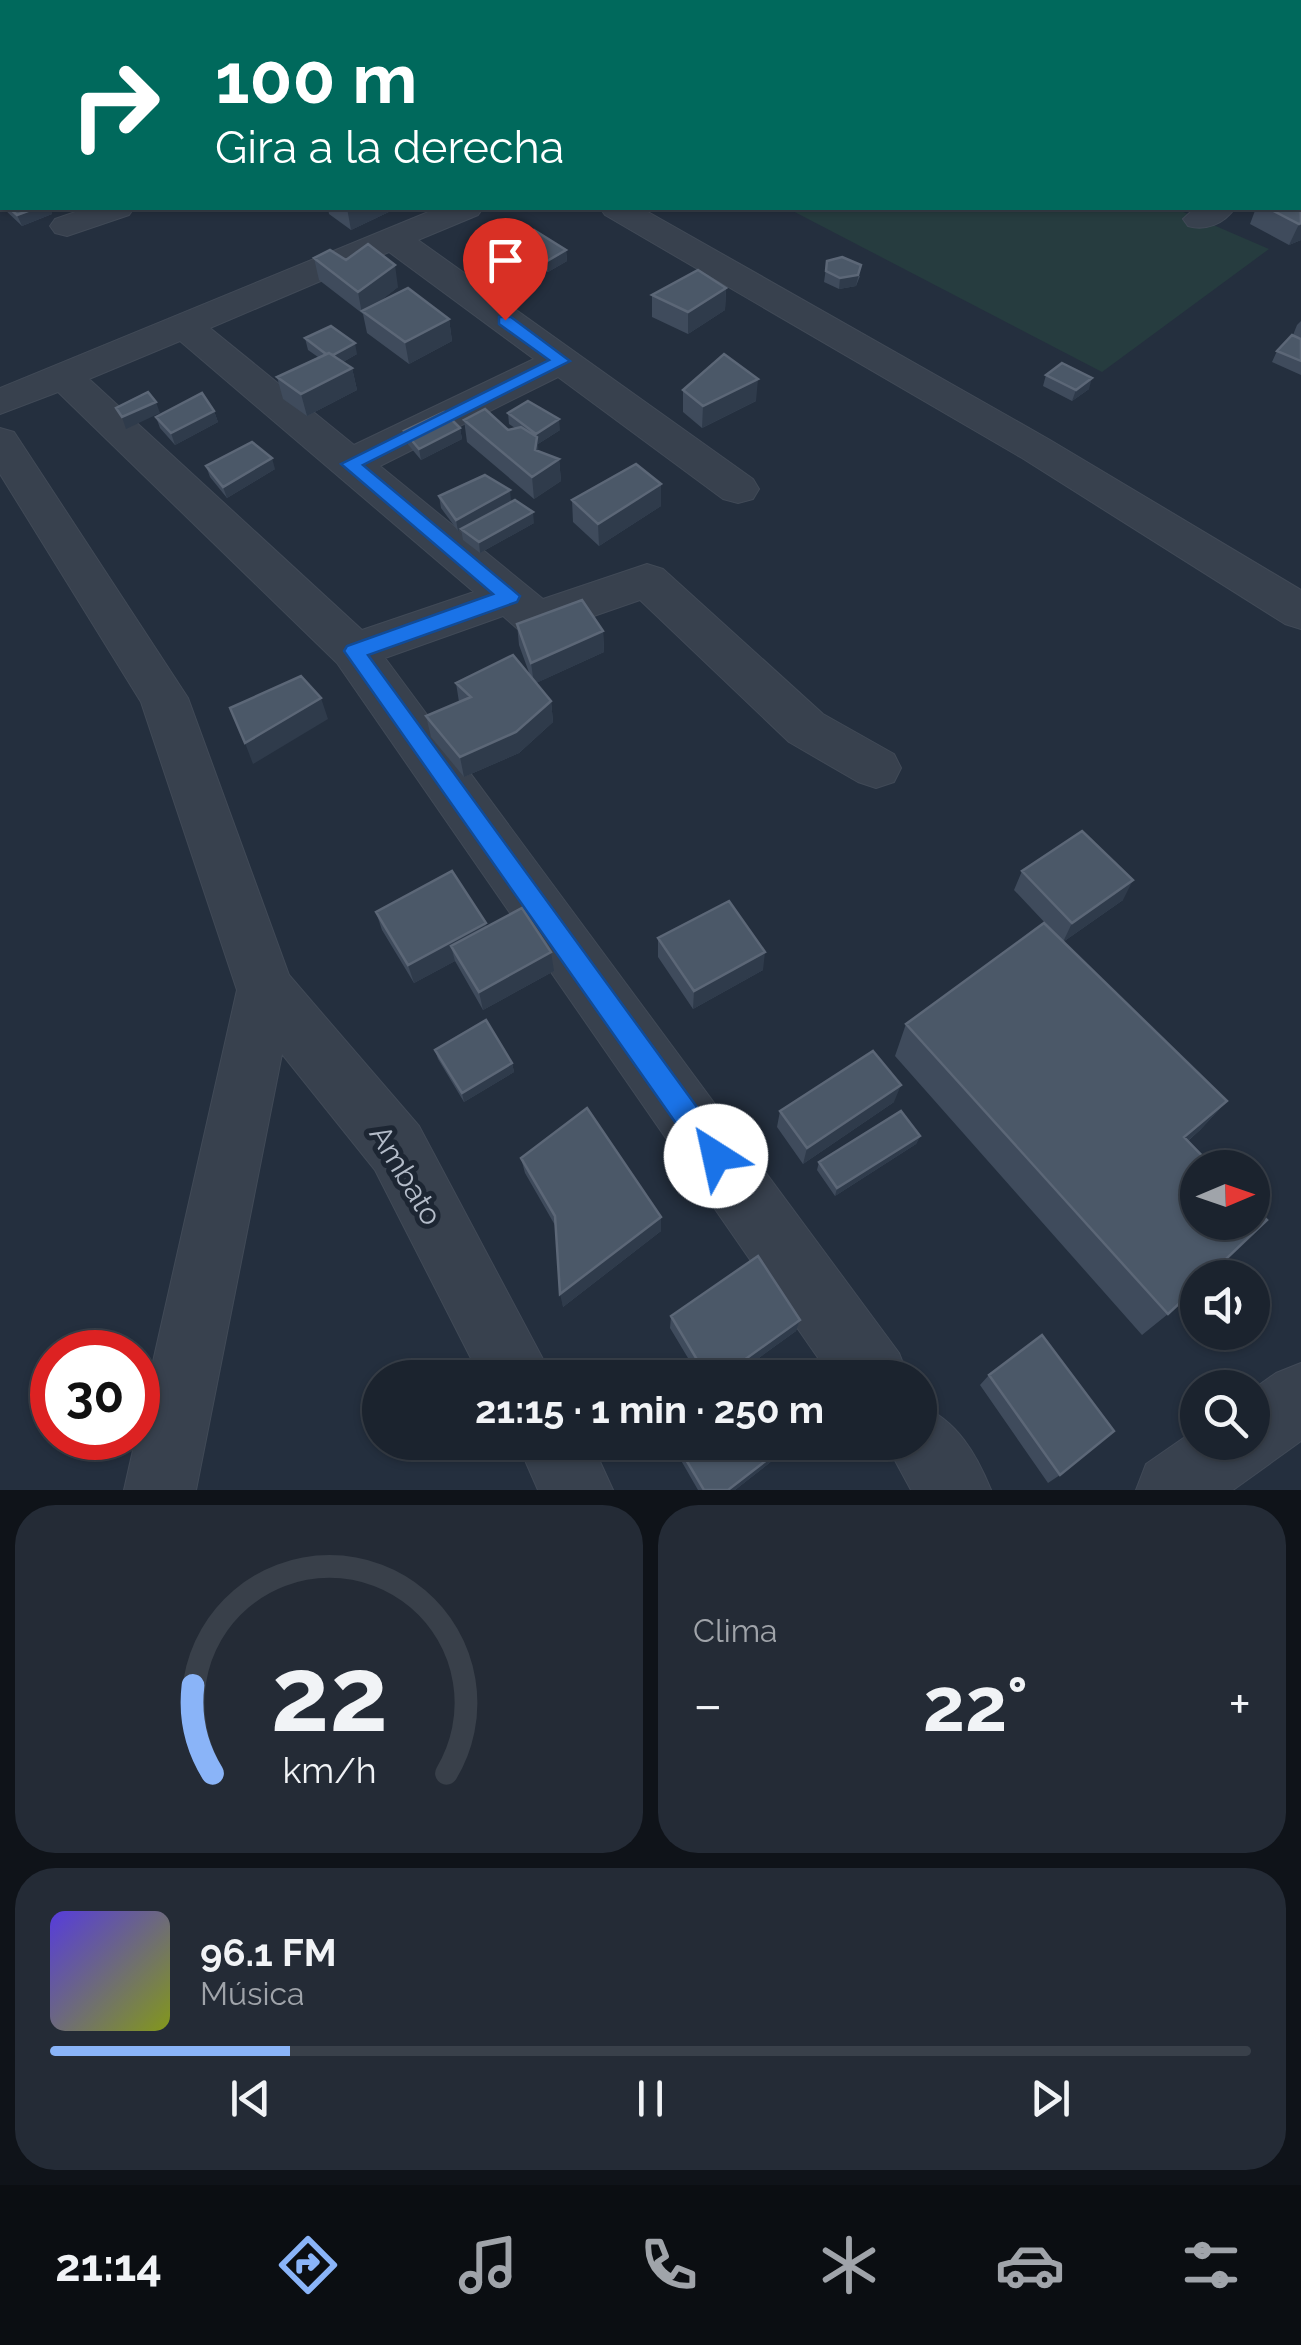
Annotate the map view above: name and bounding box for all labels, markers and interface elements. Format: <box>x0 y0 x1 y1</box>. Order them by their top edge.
text: 100 m <box>215 37 418 119</box>
icon: right <box>50 40 180 170</box>
text: Gira a la derecha <box>215 121 564 174</box>
pin <box>463 218 548 321</box>
icon: arrive <box>478 233 533 288</box>
position arrow <box>664 1104 768 1208</box>
street label: Ambato <box>363 1119 449 1231</box>
north arrow <box>1180 1150 1270 1240</box>
map controls <box>1180 1150 1270 1460</box>
button: sound <box>1180 1260 1270 1350</box>
speed limit sign: 30 <box>30 1330 160 1460</box>
button: search <box>1180 1370 1270 1460</box>
text: 21:15 · 1 min · 250 m <box>475 1387 824 1432</box>
text: Clima <box>693 1612 777 1649</box>
text: 22 <box>270 1633 388 1755</box>
text: 22° <box>923 1660 1028 1749</box>
text: − <box>693 1672 723 1737</box>
text: + <box>1228 1672 1251 1737</box>
text: km/h <box>282 1749 376 1791</box>
text: 96.1 FM <box>200 1930 337 1975</box>
text: Música <box>200 1975 305 2012</box>
icon: previous <box>223 2071 278 2126</box>
icon: pause <box>623 2071 678 2126</box>
icon: next <box>1023 2071 1078 2126</box>
icon: directions <box>273 2230 343 2300</box>
icon: music <box>453 2230 523 2300</box>
icon: phone <box>634 2230 704 2300</box>
icon: climate <box>814 2230 884 2300</box>
icon: car <box>995 2230 1065 2300</box>
icon: filters <box>1176 2230 1246 2300</box>
text: 21:14 <box>55 2239 162 2292</box>

